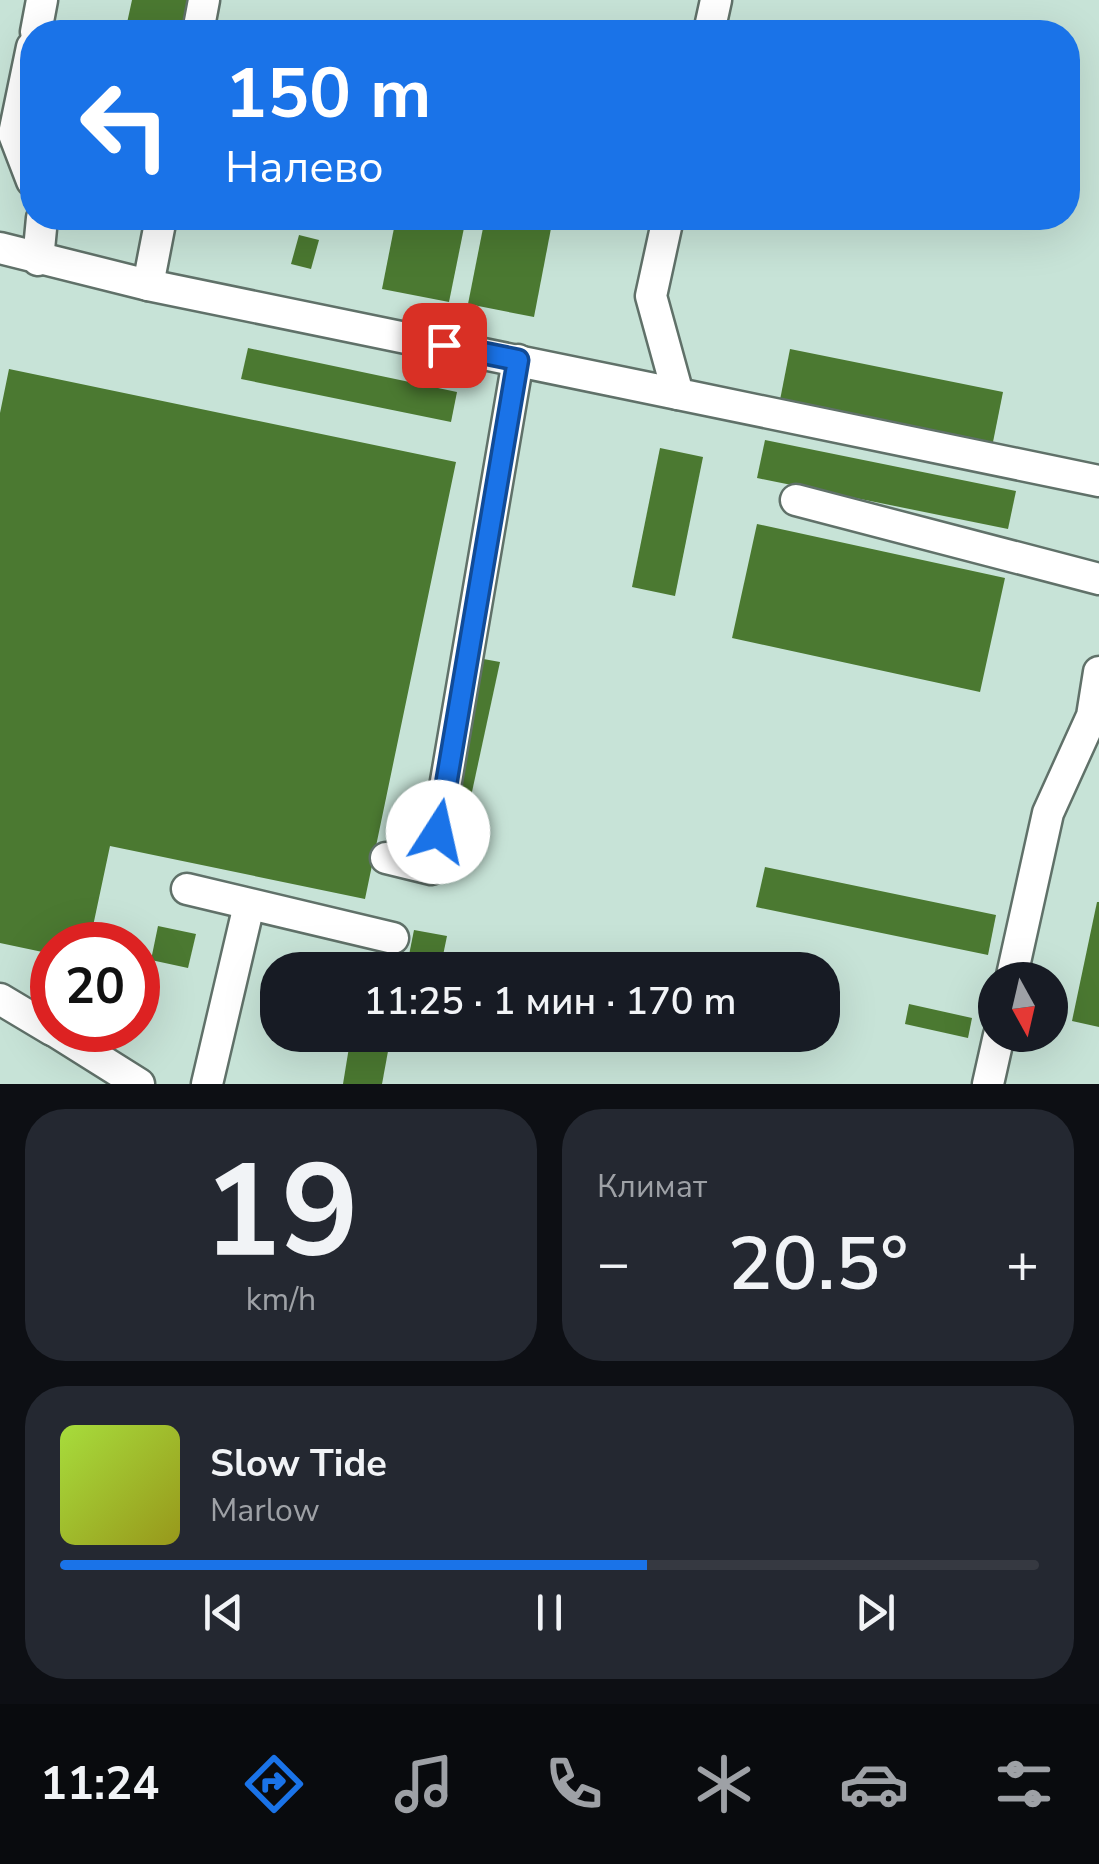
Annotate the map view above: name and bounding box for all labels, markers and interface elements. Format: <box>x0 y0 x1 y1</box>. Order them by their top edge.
text: 150 m <box>225 46 431 142</box>
icon: left <box>60 60 190 190</box>
text: Налево <box>225 137 384 198</box>
pin <box>402 303 487 388</box>
icon: arrive <box>417 318 472 373</box>
position arrow <box>386 780 490 884</box>
speed limit sign: 20 <box>30 922 160 1052</box>
north arrow <box>978 962 1068 1052</box>
map controls <box>978 962 1068 1052</box>
text: 11:25 · 1 мин · 170 m <box>364 976 736 1027</box>
text: 19 <box>203 1124 359 1301</box>
text: Климат <box>597 1165 707 1208</box>
text: 20.5° <box>728 1213 908 1315</box>
text: − <box>597 1226 630 1301</box>
text: + <box>1006 1226 1039 1301</box>
text: km/h <box>246 1278 316 1321</box>
text: Slow Tide <box>210 1438 387 1489</box>
text: Marlow <box>210 1489 320 1532</box>
icon: previous <box>196 1585 251 1640</box>
icon: pause <box>522 1585 577 1640</box>
icon: next <box>848 1585 903 1640</box>
icon: directions <box>239 1749 309 1819</box>
icon: music <box>389 1749 459 1819</box>
icon: phone <box>539 1749 609 1819</box>
icon: climate <box>689 1749 759 1819</box>
icon: car <box>839 1749 909 1819</box>
icon: filters <box>989 1749 1059 1819</box>
text: 11:24 <box>40 1754 159 1815</box>

